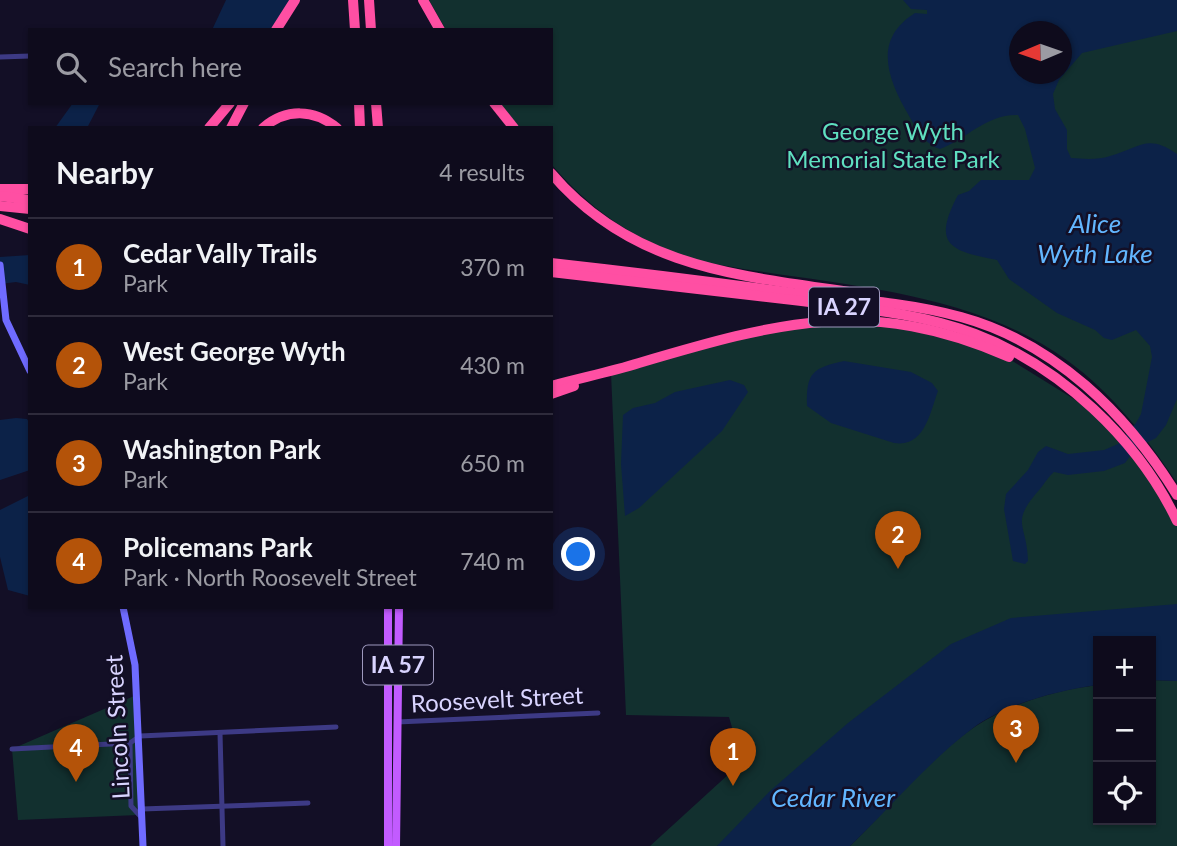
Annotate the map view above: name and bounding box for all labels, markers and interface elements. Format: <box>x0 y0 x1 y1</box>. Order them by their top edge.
north arrow <box>1009 21 1072 84</box>
search box <box>28 28 553 105</box>
icon: search <box>52 48 90 86</box>
text: Search here <box>108 51 242 83</box>
park label: George Wyth Memorial State Park <box>786 116 1000 173</box>
text: Nearby <box>56 154 154 190</box>
text: 4 results <box>439 158 525 186</box>
water label: Alice Wyth Lake <box>1037 207 1153 269</box>
text: Cedar Vally Trails <box>123 237 317 269</box>
text: 1 <box>72 253 86 281</box>
text: 370 m <box>460 253 525 281</box>
text: Park <box>123 269 168 297</box>
road number: IA 27 <box>809 288 879 326</box>
text: West George Wyth <box>123 335 346 367</box>
text: 2 <box>72 351 86 379</box>
text: 430 m <box>460 351 525 379</box>
text: Park <box>123 367 168 395</box>
text: Washington Park <box>123 433 321 465</box>
text: 3 <box>72 449 86 477</box>
text: 650 m <box>460 449 525 477</box>
text: Park <box>123 465 168 493</box>
pin: 2 <box>875 511 921 569</box>
text: Policemans Park <box>123 531 313 563</box>
your location <box>561 537 595 571</box>
text: 4 <box>72 547 86 575</box>
text: 740 m <box>460 547 525 575</box>
text: Park · North Roosevelt Street <box>123 563 417 591</box>
map controls <box>1093 636 1156 825</box>
button: + <box>1093 636 1156 699</box>
road number: IA 57 <box>363 646 433 684</box>
street label: Lincoln Street <box>98 654 135 800</box>
street label: Roosevelt Street <box>410 679 584 717</box>
button: − <box>1093 699 1156 762</box>
pin: 3 <box>993 705 1039 763</box>
pin: 4 <box>53 724 99 782</box>
pin: 1 <box>710 728 756 786</box>
button: locate <box>1093 762 1156 825</box>
water label: Cedar River <box>771 781 896 813</box>

